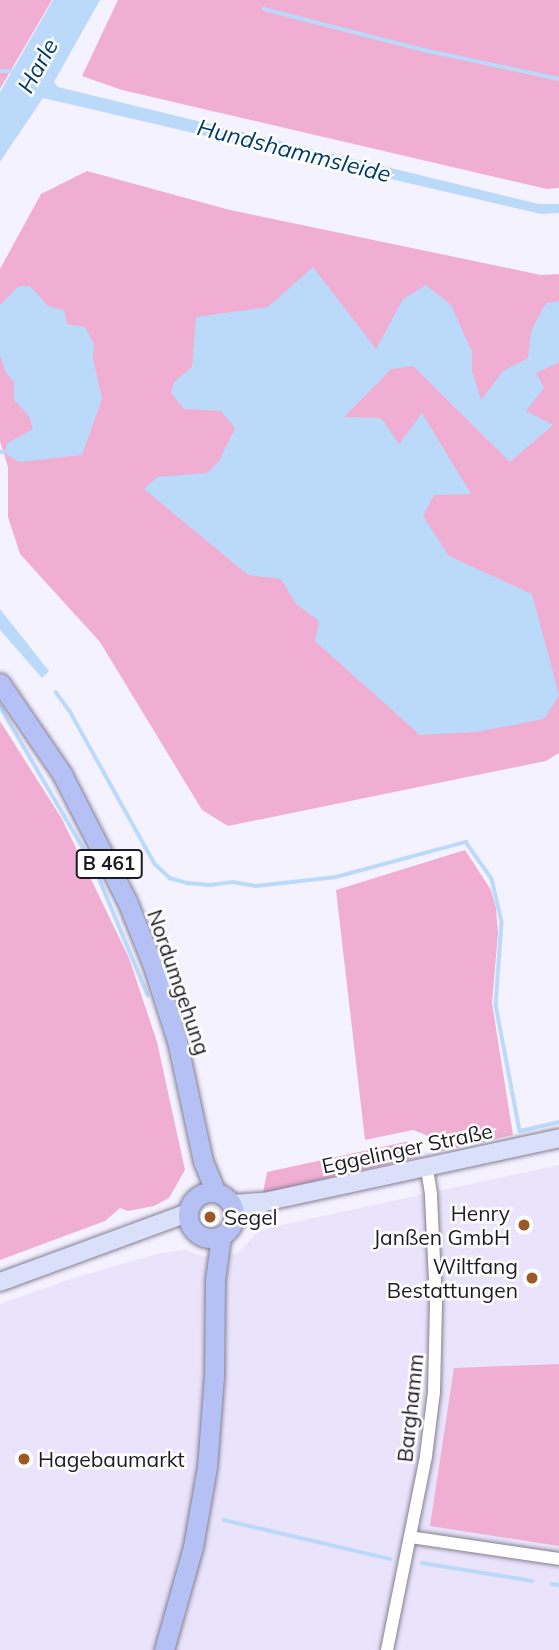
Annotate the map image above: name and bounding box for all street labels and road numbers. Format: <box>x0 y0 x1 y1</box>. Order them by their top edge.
road number: B 461 <box>74 848 144 880</box>
street label: Nordumgehung <box>142 906 216 1058</box>
street label: Eggelinger Straße <box>319 1118 495 1178</box>
street label: Barghamm <box>392 1353 428 1463</box>

